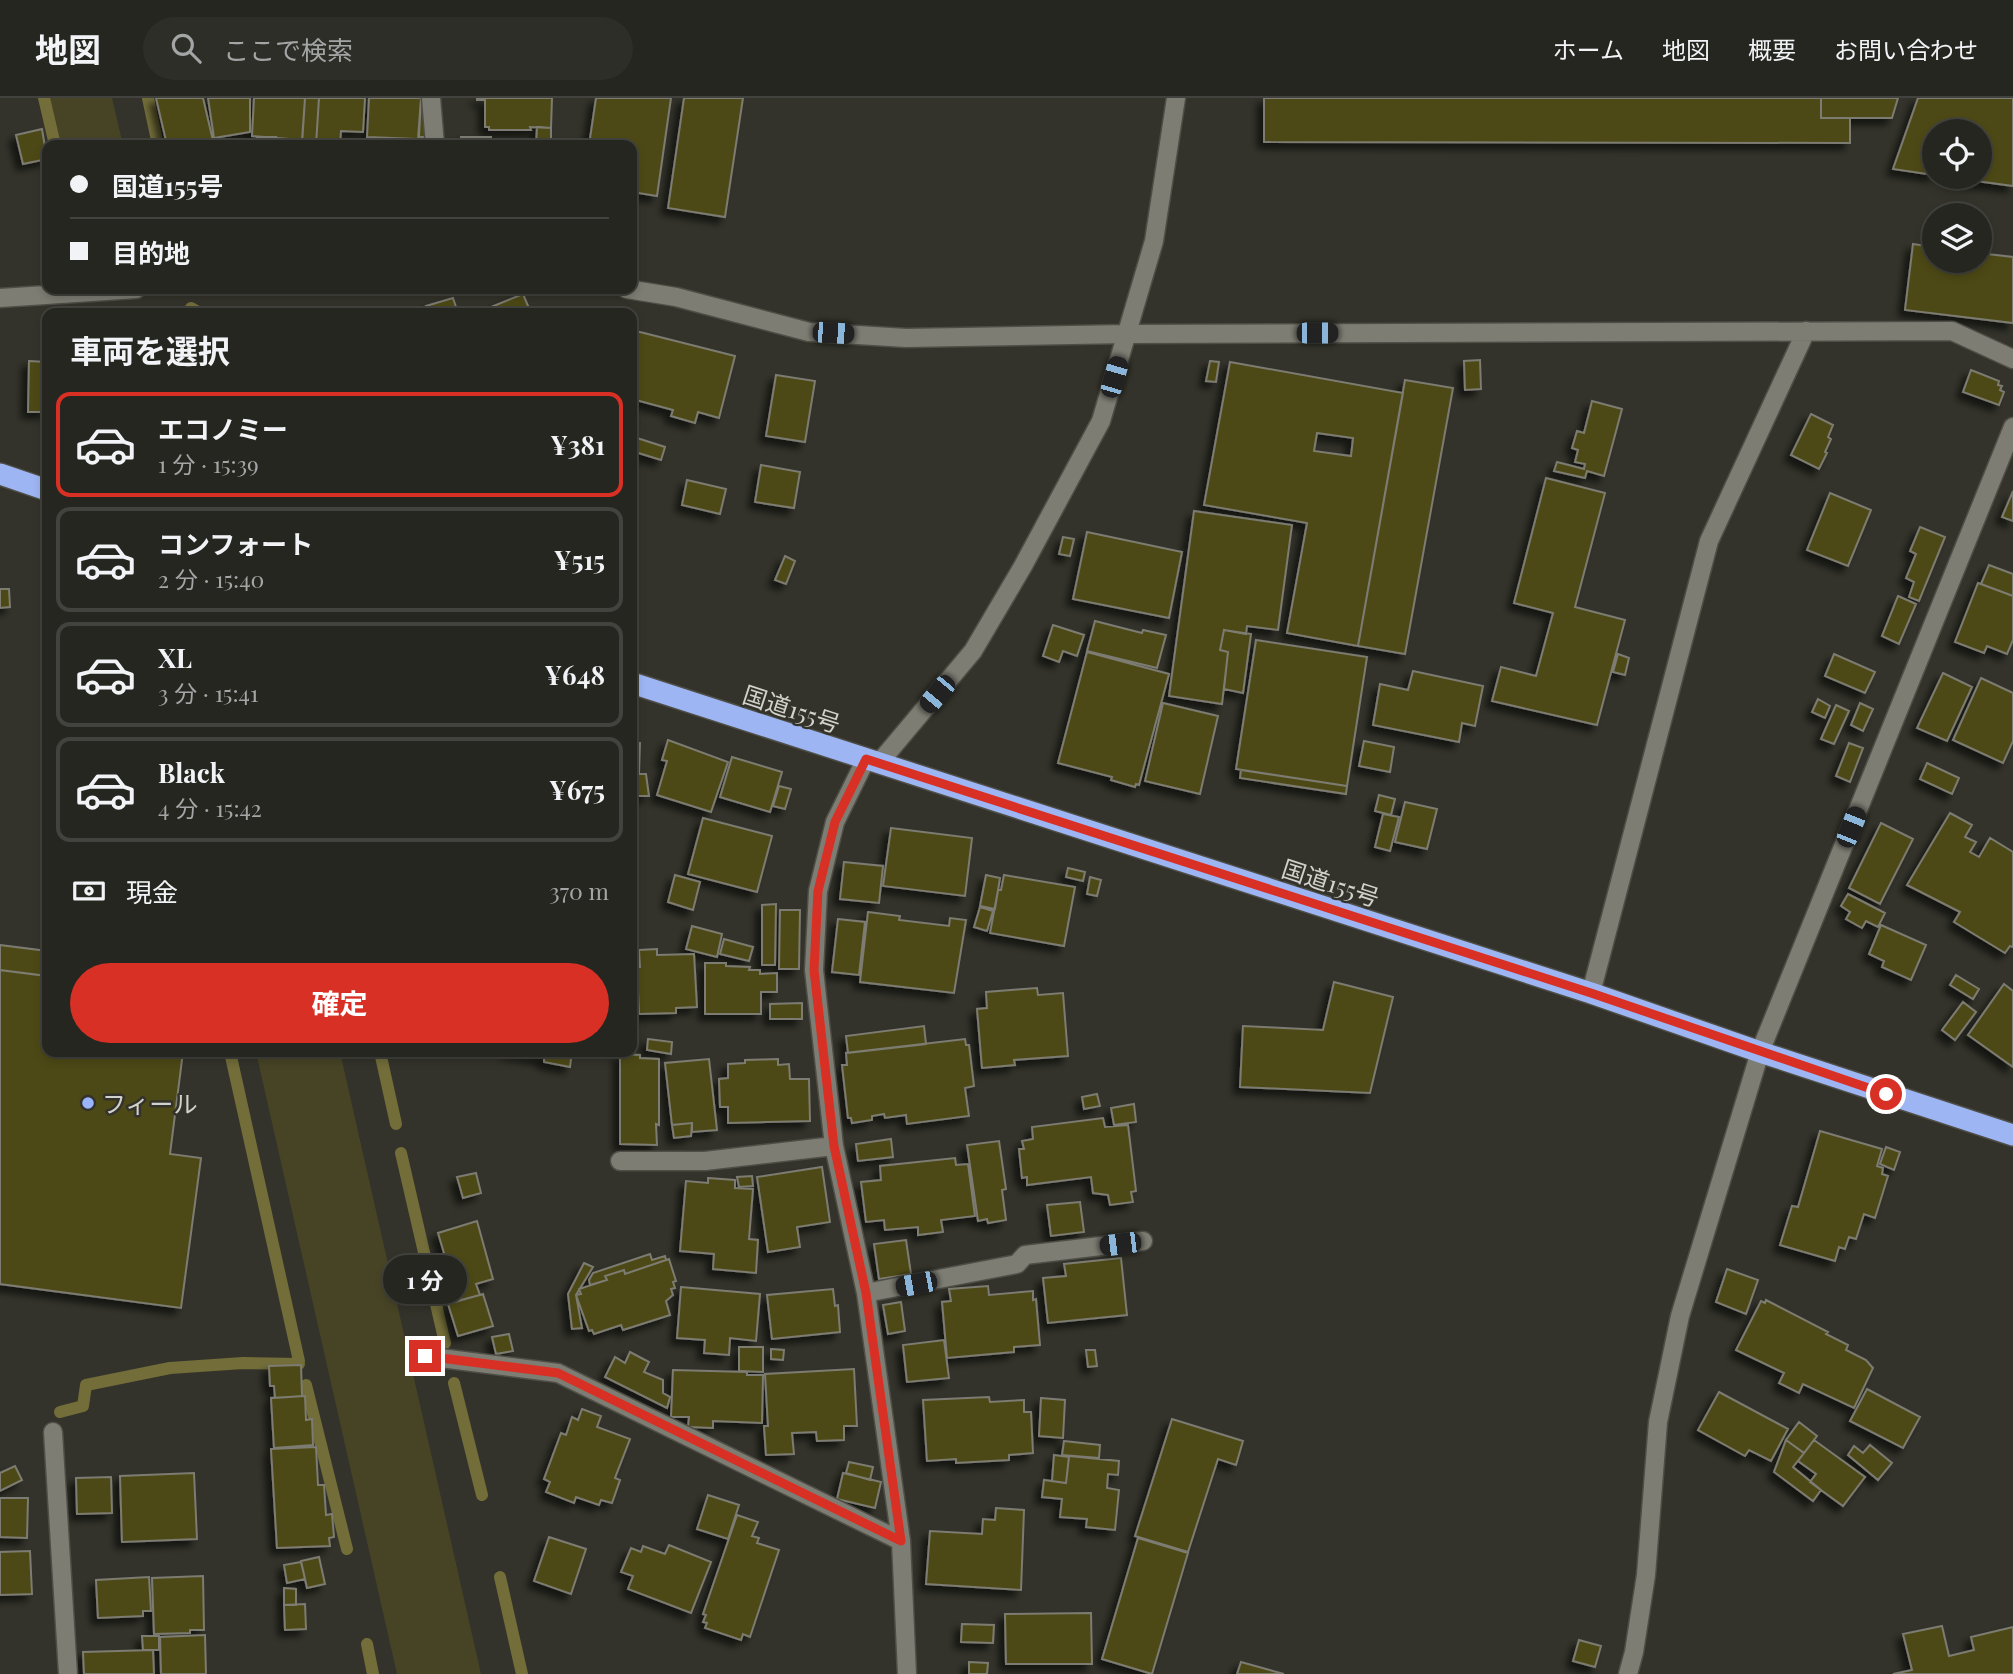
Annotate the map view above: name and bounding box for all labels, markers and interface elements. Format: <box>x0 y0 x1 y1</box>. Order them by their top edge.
search box <box>143 17 633 80</box>
text: 地図 <box>35 26 101 70</box>
icon: search <box>167 29 205 67</box>
text: ここで検索 <box>223 32 353 67</box>
text: ホーム <box>1553 33 1624 65</box>
text: 地図 <box>1662 33 1710 65</box>
text: 概要 <box>1748 33 1796 65</box>
text: お問い合わせ <box>1834 33 1978 65</box>
map controls <box>1922 119 1992 273</box>
button: locate <box>1922 119 1992 189</box>
text: 国道155号 <box>112 168 224 203</box>
button: layers <box>1922 203 1992 273</box>
text: 目的地 <box>112 235 190 270</box>
car <box>812 321 855 345</box>
car <box>1297 323 1339 344</box>
text: 車両を選択 <box>70 328 230 371</box>
car <box>1099 354 1130 400</box>
text: エコノミー <box>158 411 288 446</box>
icon: car <box>74 413 137 476</box>
text: ¥381 <box>550 427 605 462</box>
text: 1 分 · 15:39 <box>158 448 259 479</box>
text: コンフォート <box>158 526 313 561</box>
icon: car <box>74 528 137 591</box>
text: ¥515 <box>554 542 605 577</box>
text: 2 分 · 15:40 <box>158 563 264 594</box>
text: XL <box>158 640 192 675</box>
icon: car <box>74 643 137 706</box>
text: ¥648 <box>544 657 605 692</box>
car <box>916 671 959 717</box>
text: 3 分 · 15:41 <box>158 677 258 708</box>
street label: 国道155号 <box>739 677 845 739</box>
text: Black <box>158 755 225 790</box>
icon: car <box>74 758 137 821</box>
text: ¥675 <box>549 772 605 807</box>
text: 4 分 · 15:42 <box>158 792 262 823</box>
car <box>1834 804 1869 850</box>
street label: 国道155号 <box>1278 851 1384 913</box>
icon: cash <box>70 872 108 910</box>
text: 現金 <box>126 874 178 909</box>
text: 370 m <box>549 875 609 906</box>
button: 確定 <box>70 963 609 1043</box>
route start <box>1870 1078 1902 1110</box>
place label: フィール <box>102 1087 198 1119</box>
marker: フィール <box>80 1095 96 1111</box>
car <box>1098 1231 1143 1257</box>
callout: 1 分 <box>383 1254 467 1304</box>
text: 1 分 <box>406 1264 444 1295</box>
car <box>894 1270 939 1298</box>
route end <box>409 1340 441 1372</box>

